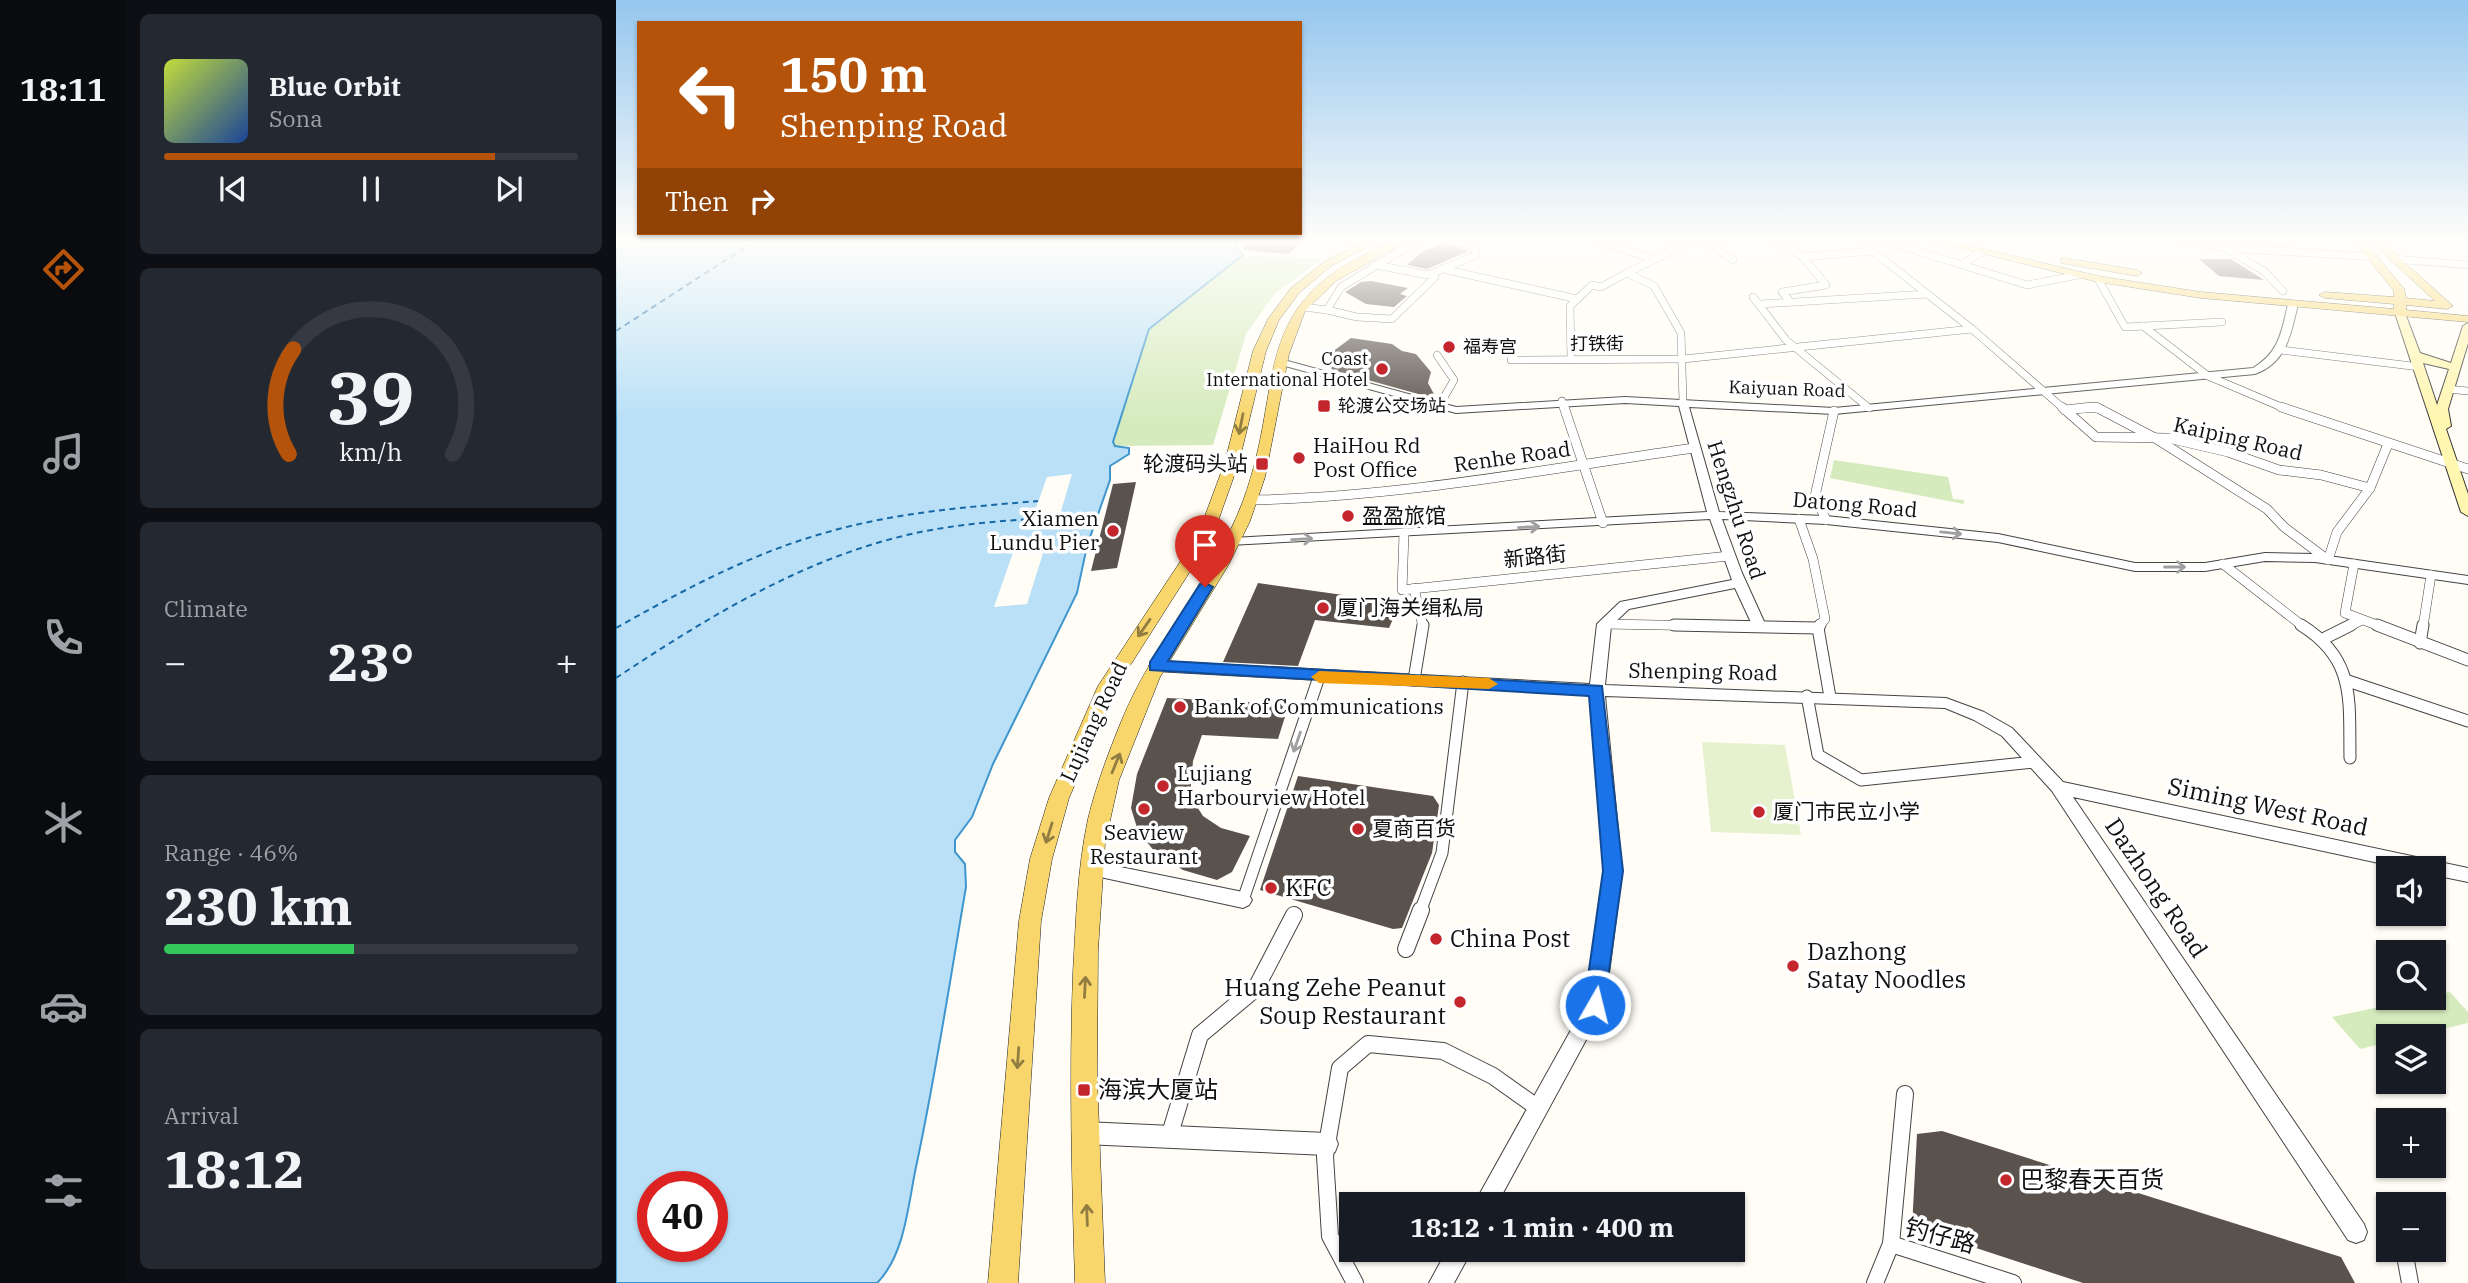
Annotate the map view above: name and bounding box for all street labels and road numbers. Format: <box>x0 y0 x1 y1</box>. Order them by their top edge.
street label: 打铁街 <box>1570 332 1624 355</box>
street label: Kaiyuan Road <box>1728 375 1846 402</box>
street label: Kaiping Road <box>2171 410 2306 467</box>
street label: Renhe Road <box>1452 434 1572 478</box>
street label: Hengzhu Road <box>1701 437 1773 583</box>
street label: Datong Road <box>1792 485 1919 523</box>
street label: 新路街 <box>1502 539 1568 573</box>
street label: Shenping Road <box>1628 656 1778 686</box>
street label: Lujiang Road <box>1053 657 1133 786</box>
street label: Siming West Road <box>2165 769 2371 843</box>
street label: Dazhong Road <box>2098 811 2215 964</box>
street label: 钓仔路 <box>1901 1210 1979 1260</box>

